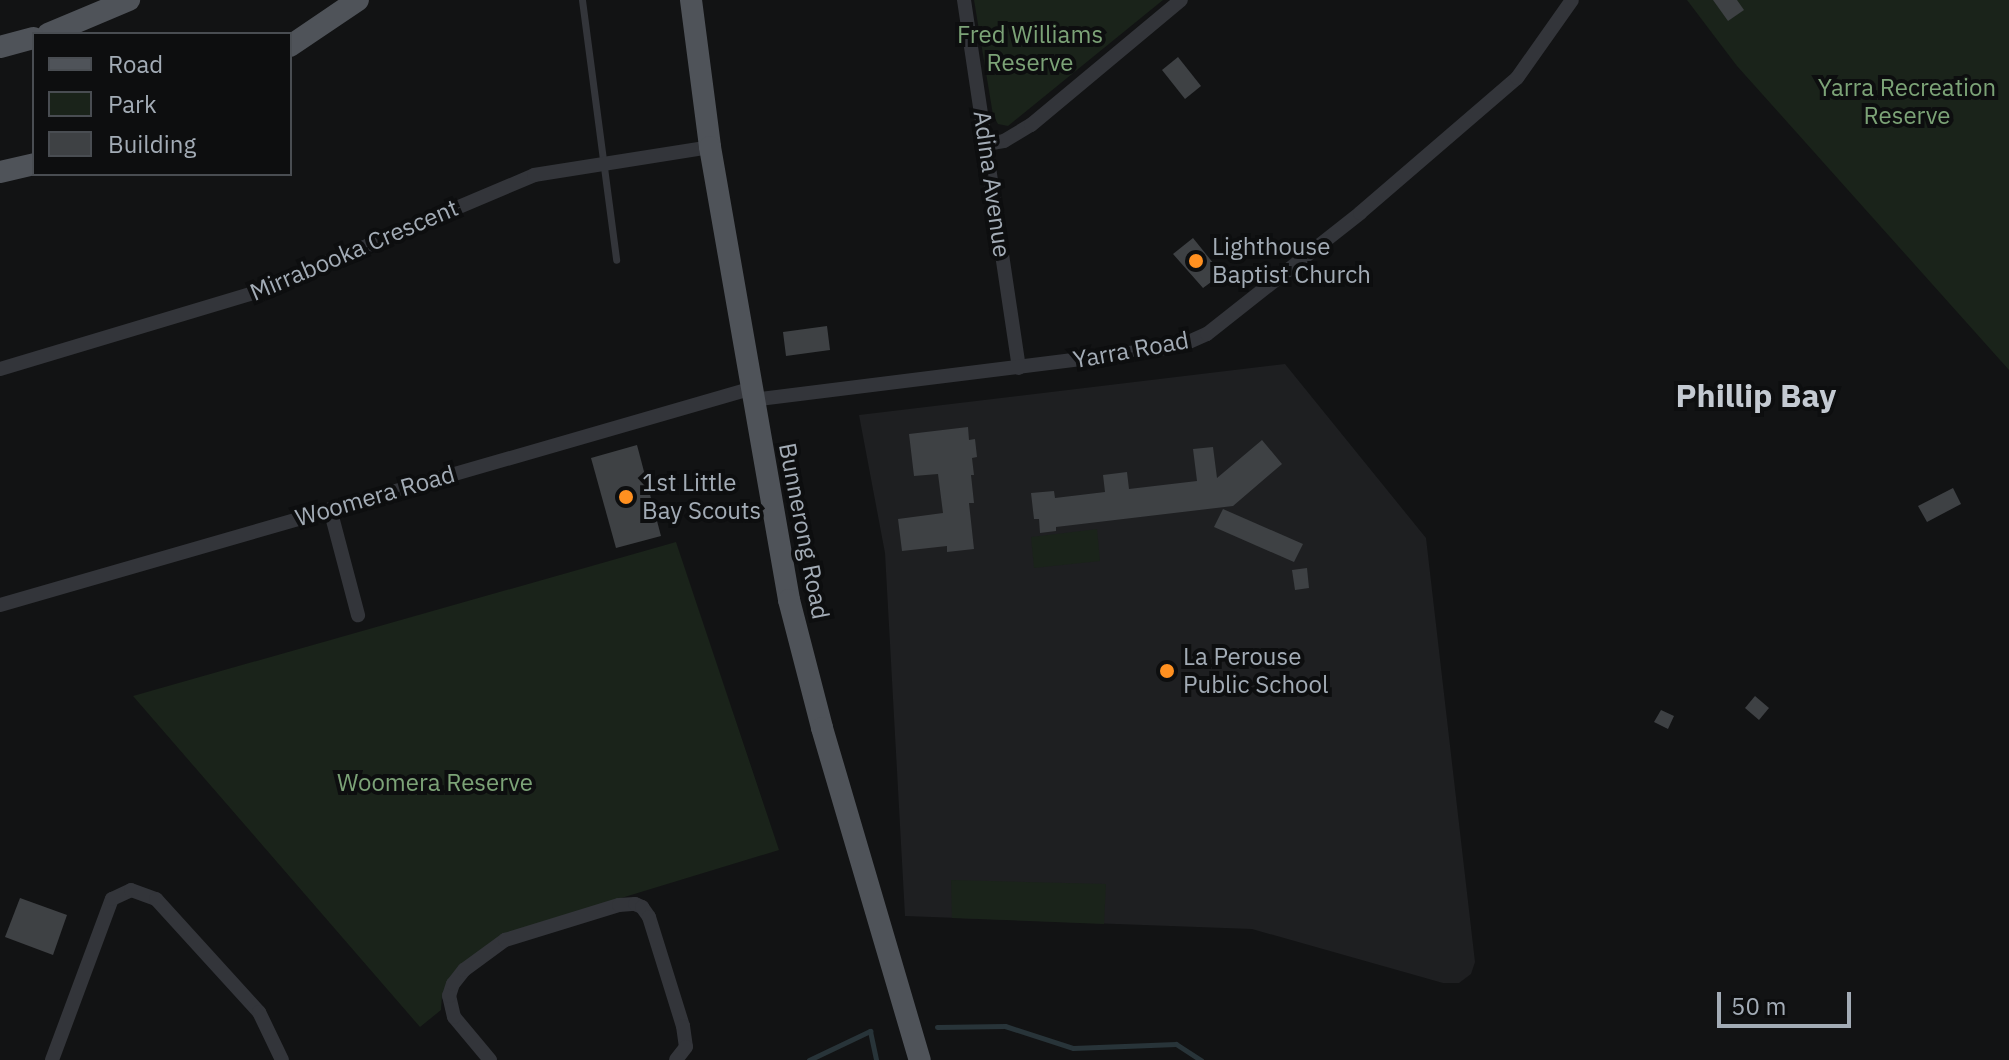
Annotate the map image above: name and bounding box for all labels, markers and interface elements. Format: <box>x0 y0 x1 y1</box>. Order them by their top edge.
park label: Fred Williams Reserve <box>957 21 1103 77</box>
legend <box>32 32 292 176</box>
text: Road <box>108 48 163 80</box>
park label: Yarra Recreation Reserve <box>1818 74 1996 130</box>
text: Park <box>108 88 157 120</box>
street label: Adina Avenue <box>967 109 1017 259</box>
text: Building <box>108 128 196 160</box>
street label: Mirrabooka Crescent <box>246 193 462 307</box>
place label: Lighthouse Baptist Church <box>1212 233 1371 289</box>
marker: Lighthouse Baptist Church <box>1187 252 1205 270</box>
street label: Yarra Road <box>1071 326 1191 374</box>
district label: Phillip Bay <box>1676 376 1836 414</box>
street label: Bunnerong Road <box>773 440 835 622</box>
street label: Woomera Road <box>292 460 458 532</box>
place label: 1st Little Bay Scouts <box>642 469 761 525</box>
marker: 1st Little Bay Scouts <box>617 488 635 506</box>
place label: La Perouse Public School <box>1183 643 1328 699</box>
marker: La Perouse Public School <box>1158 662 1176 680</box>
park label: Woomera Reserve <box>337 769 533 797</box>
scale bar <box>1721 976 1855 1026</box>
text: 50 m <box>1731 990 1786 1022</box>

